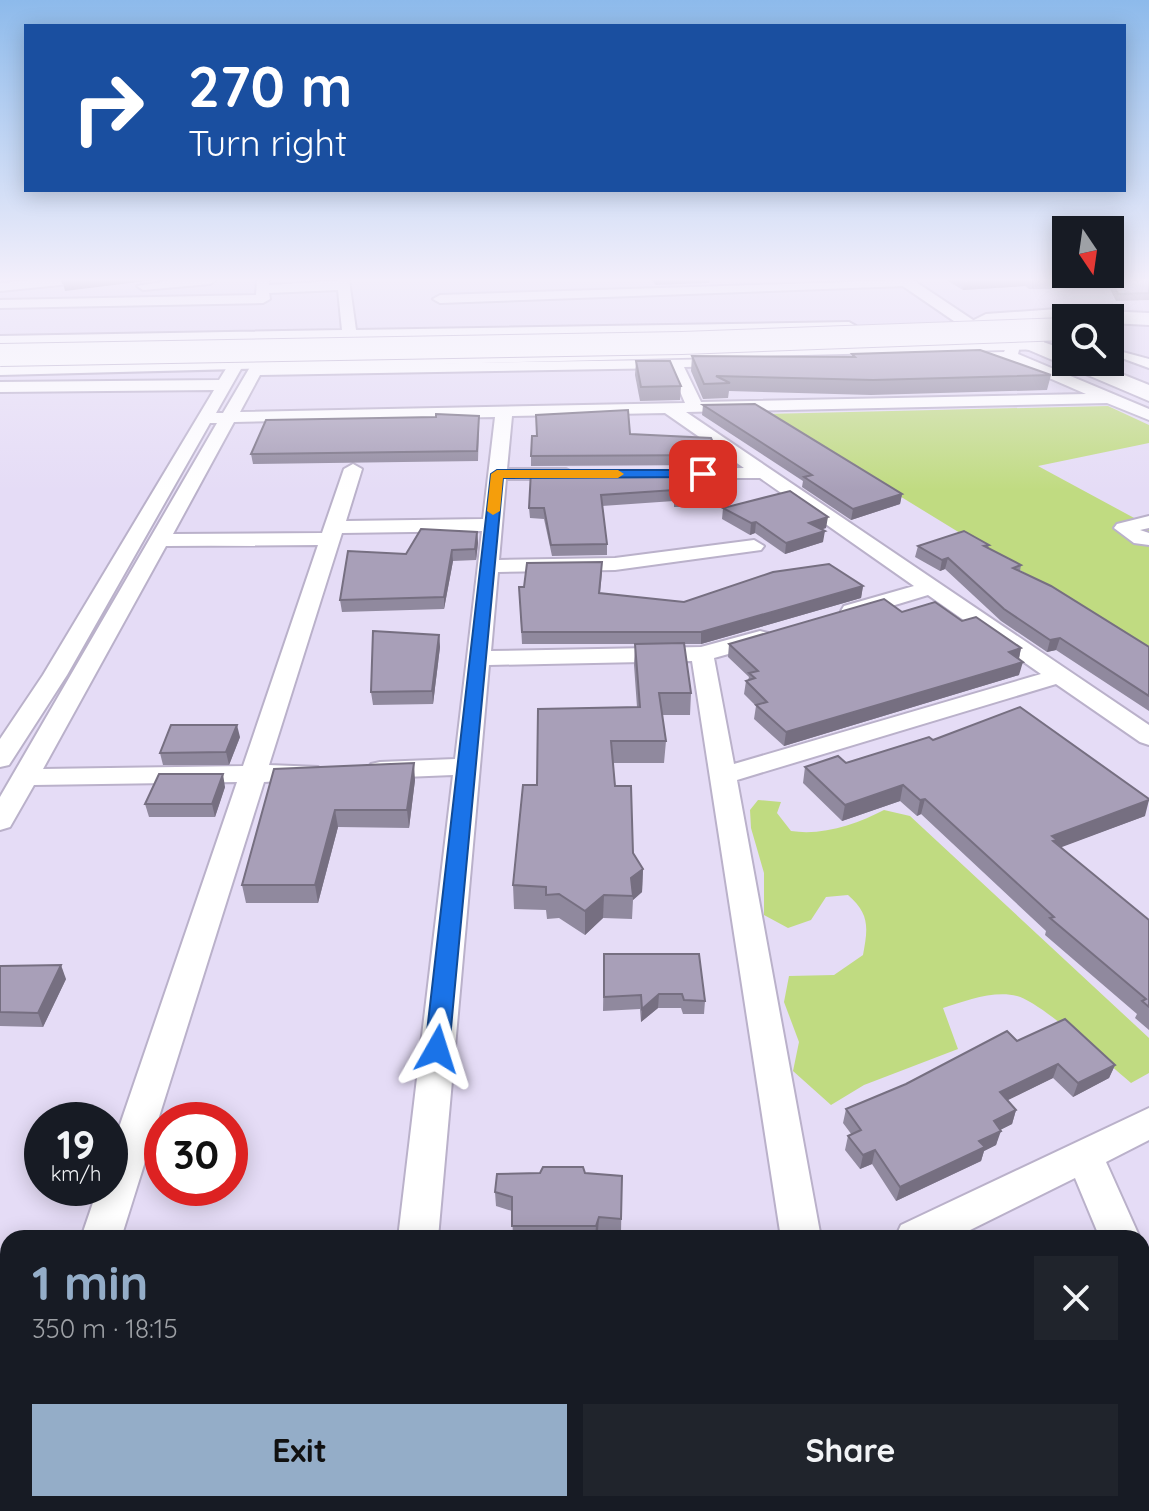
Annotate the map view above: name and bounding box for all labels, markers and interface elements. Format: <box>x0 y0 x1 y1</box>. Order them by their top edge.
text: 270 m <box>188 51 352 121</box>
icon: right <box>56 56 160 160</box>
text: Turn right <box>188 120 347 165</box>
north arrow <box>1052 216 1124 288</box>
map controls <box>1052 216 1124 376</box>
button: search <box>1052 304 1124 376</box>
pin <box>669 440 737 508</box>
icon: arrive <box>681 452 725 496</box>
position arrow <box>395 1007 479 1091</box>
speed limit sign: 30 <box>144 1102 248 1206</box>
text: 19 <box>57 1119 95 1169</box>
text: km/h <box>51 1161 101 1186</box>
text: 1 min <box>32 1252 148 1312</box>
button: close <box>1034 1256 1118 1340</box>
text: 350 m · 18:15 <box>32 1312 178 1345</box>
button: Exit <box>32 1404 567 1496</box>
button: Share <box>583 1404 1118 1496</box>

